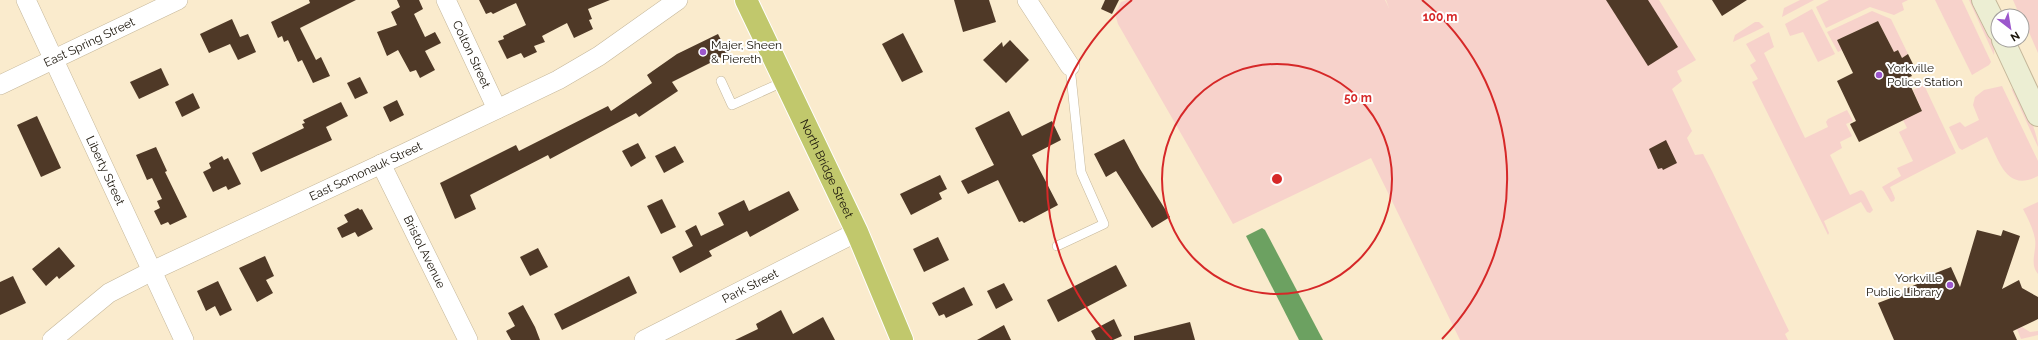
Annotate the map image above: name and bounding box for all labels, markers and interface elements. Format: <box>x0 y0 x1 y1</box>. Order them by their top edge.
north arrow <box>1990 8 2030 48</box>
text: 100 m <box>1423 10 1457 24</box>
street label: East Spring Street <box>42 15 137 70</box>
street label: Colton Street <box>450 18 493 90</box>
text: N <box>2008 28 2022 44</box>
place label: Majer, Sheen & Piereth <box>711 38 782 66</box>
marker: Majer, Sheen & Piereth <box>698 47 708 57</box>
place label: Yorkville Police Station <box>1887 61 1962 89</box>
marker: Yorkville Police Station <box>1874 70 1884 80</box>
text: 50 m <box>1344 91 1372 105</box>
street label: North Bridge Street <box>797 117 856 220</box>
street label: Liberty Street <box>83 134 127 207</box>
street label: East Somonauk Street <box>307 139 424 204</box>
centre of rings <box>1270 172 1284 186</box>
street label: Bristol Avenue <box>401 213 448 291</box>
street label: Park Street <box>720 266 780 306</box>
place label: Yorkville Public Library <box>1866 271 1942 299</box>
marker: Yorkville Public Library <box>1945 280 1955 290</box>

